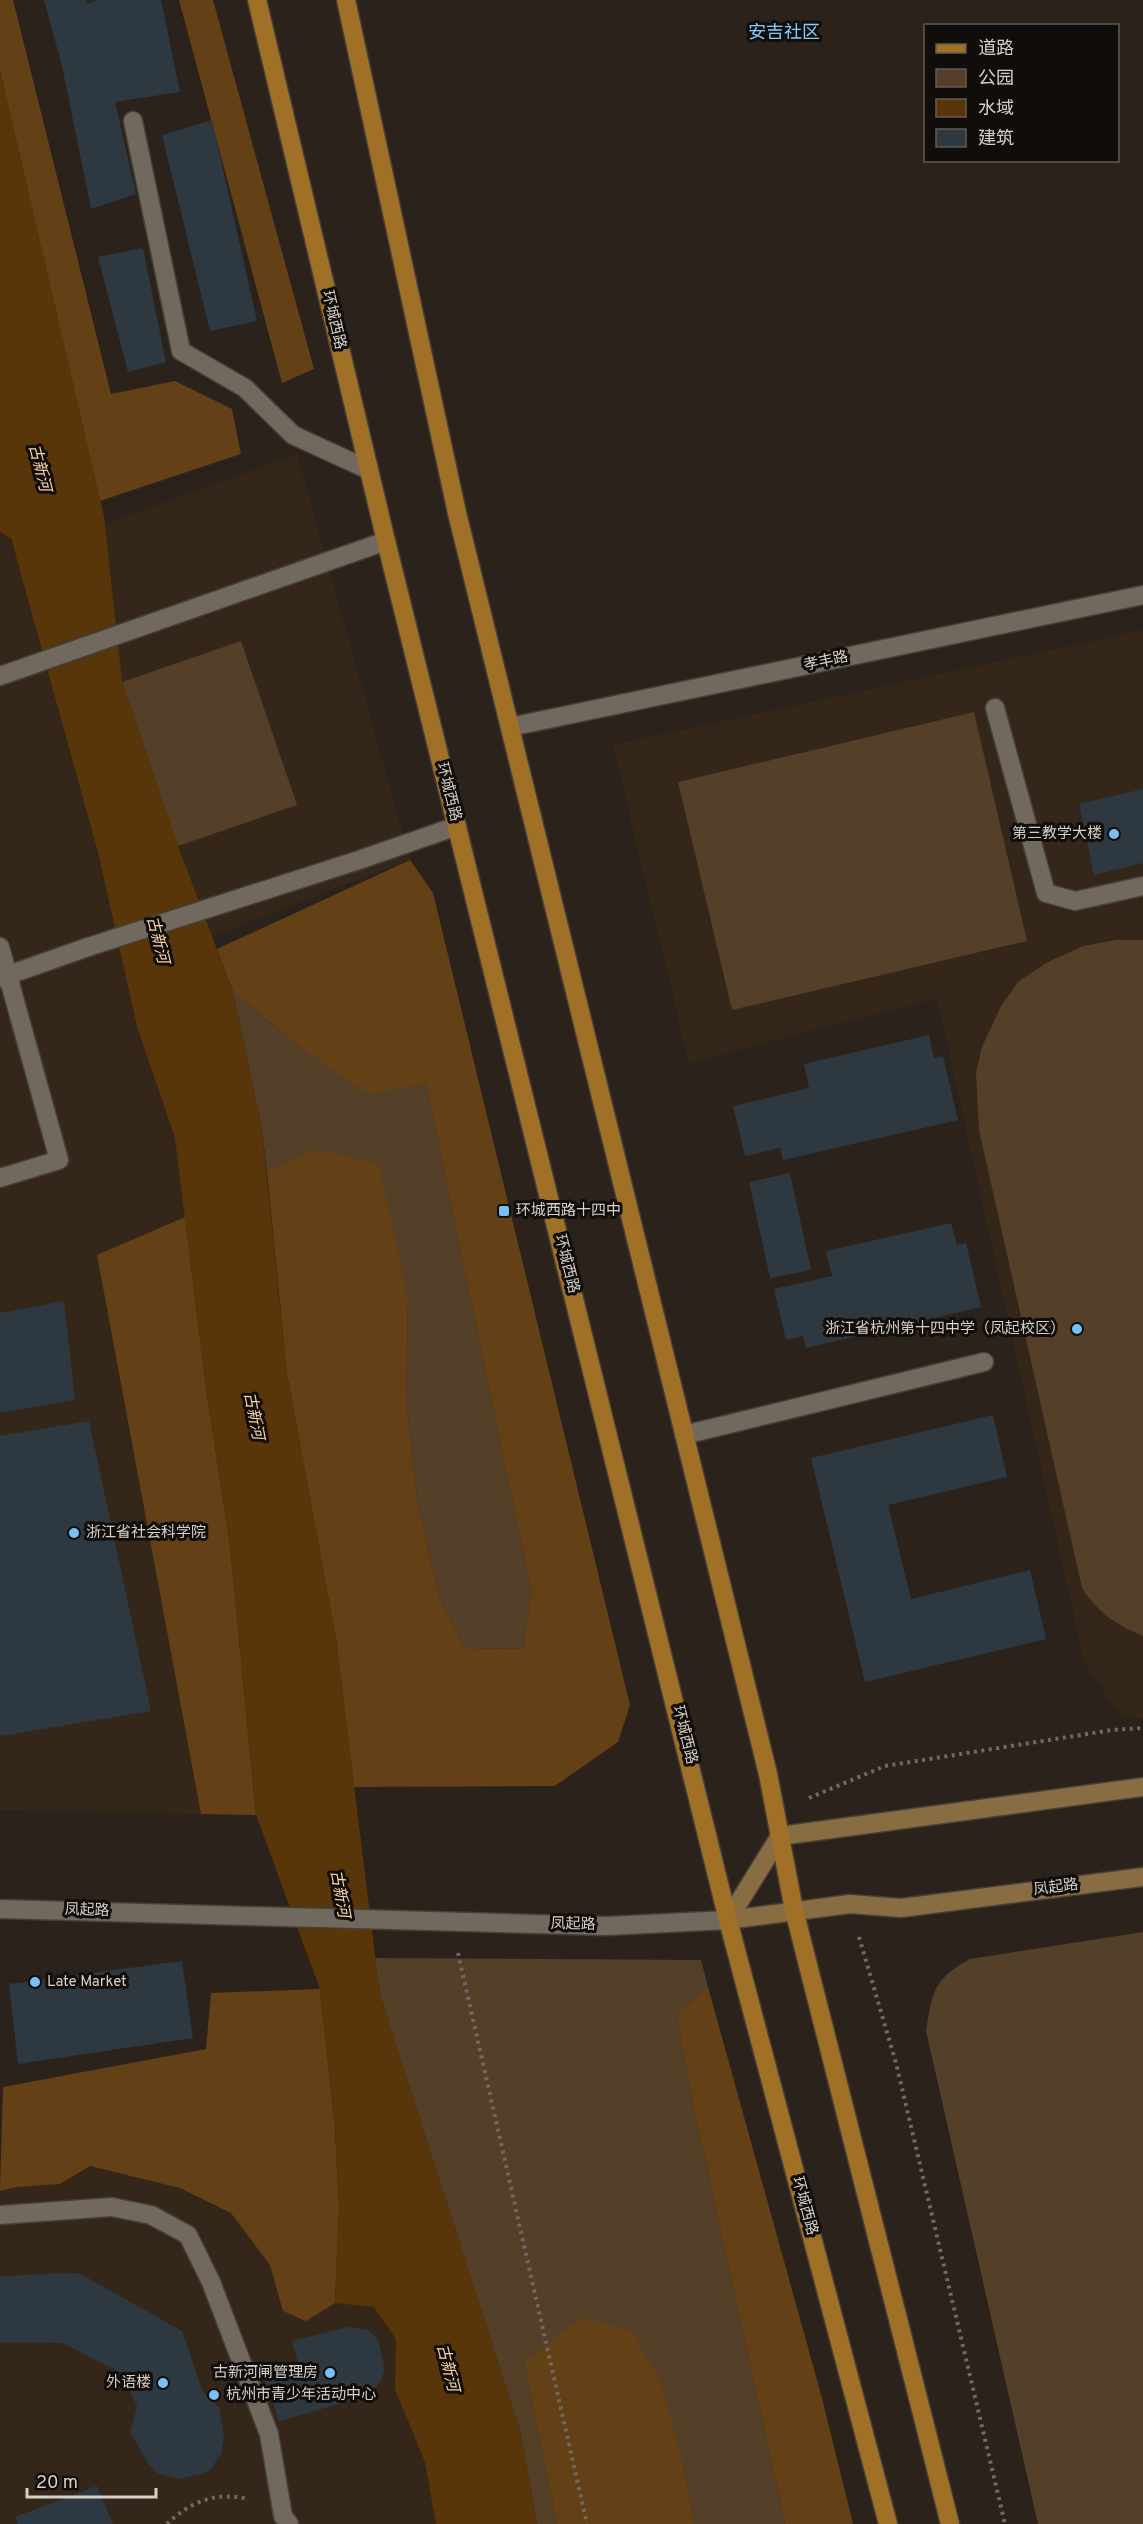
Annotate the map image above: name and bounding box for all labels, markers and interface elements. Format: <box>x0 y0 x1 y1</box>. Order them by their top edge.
district label: 安吉社区 <box>748 22 820 45</box>
legend <box>924 24 1119 162</box>
text: 道路 <box>978 38 1014 61</box>
text: 公园 <box>978 68 1014 91</box>
text: 水域 <box>978 98 1014 121</box>
text: 建筑 <box>978 128 1014 151</box>
street label: 环城西路 <box>317 289 349 351</box>
water label: 古新河 <box>23 442 55 497</box>
street label: 孝丰路 <box>802 648 850 676</box>
street label: 环城西路 <box>432 761 464 823</box>
place label: 第三教学大楼 <box>1012 825 1102 844</box>
marker: 第三教学大楼 <box>1107 827 1121 841</box>
water label: 古新河 <box>141 914 173 969</box>
place label: 环城西路十四中 <box>516 1202 621 1221</box>
marker: 环城西路十四中 <box>497 1204 511 1218</box>
street label: 环城西路 <box>550 1233 582 1295</box>
place label: 浙江省杭州第十四中学（凤起校区） <box>825 1319 1065 1339</box>
marker: 浙江省杭州第十四中学（凤起校区） <box>1070 1322 1084 1336</box>
water label: 古新河 <box>239 1391 268 1444</box>
place label: 浙江省社会科学院 <box>86 1524 206 1543</box>
marker: 浙江省社会科学院 <box>67 1526 81 1540</box>
street label: 环城西路 <box>668 1704 700 1766</box>
water label: 古新河 <box>325 1869 354 1922</box>
street label: 凤起路 <box>1033 1876 1079 1900</box>
street label: 凤起路 <box>64 1901 110 1921</box>
street label: 凤起路 <box>550 1915 596 1935</box>
place label: Late Market <box>47 1973 127 1992</box>
marker: Late Market <box>28 1975 42 1989</box>
street label: 环城西路 <box>787 2175 821 2237</box>
water label: 古新河 <box>431 2342 463 2397</box>
place label: 古新河闸管理房 <box>213 2364 318 2383</box>
marker: 古新河闸管理房 <box>323 2366 337 2380</box>
place label: 外语楼 <box>106 2374 151 2393</box>
marker: 外语楼 <box>156 2376 170 2390</box>
place label: 杭州市青少年活动中心 <box>226 2385 376 2405</box>
marker: 杭州市青少年活动中心 <box>207 2388 221 2402</box>
scale bar <box>27 2461 156 2499</box>
text: 20 m <box>36 2472 78 2495</box>

